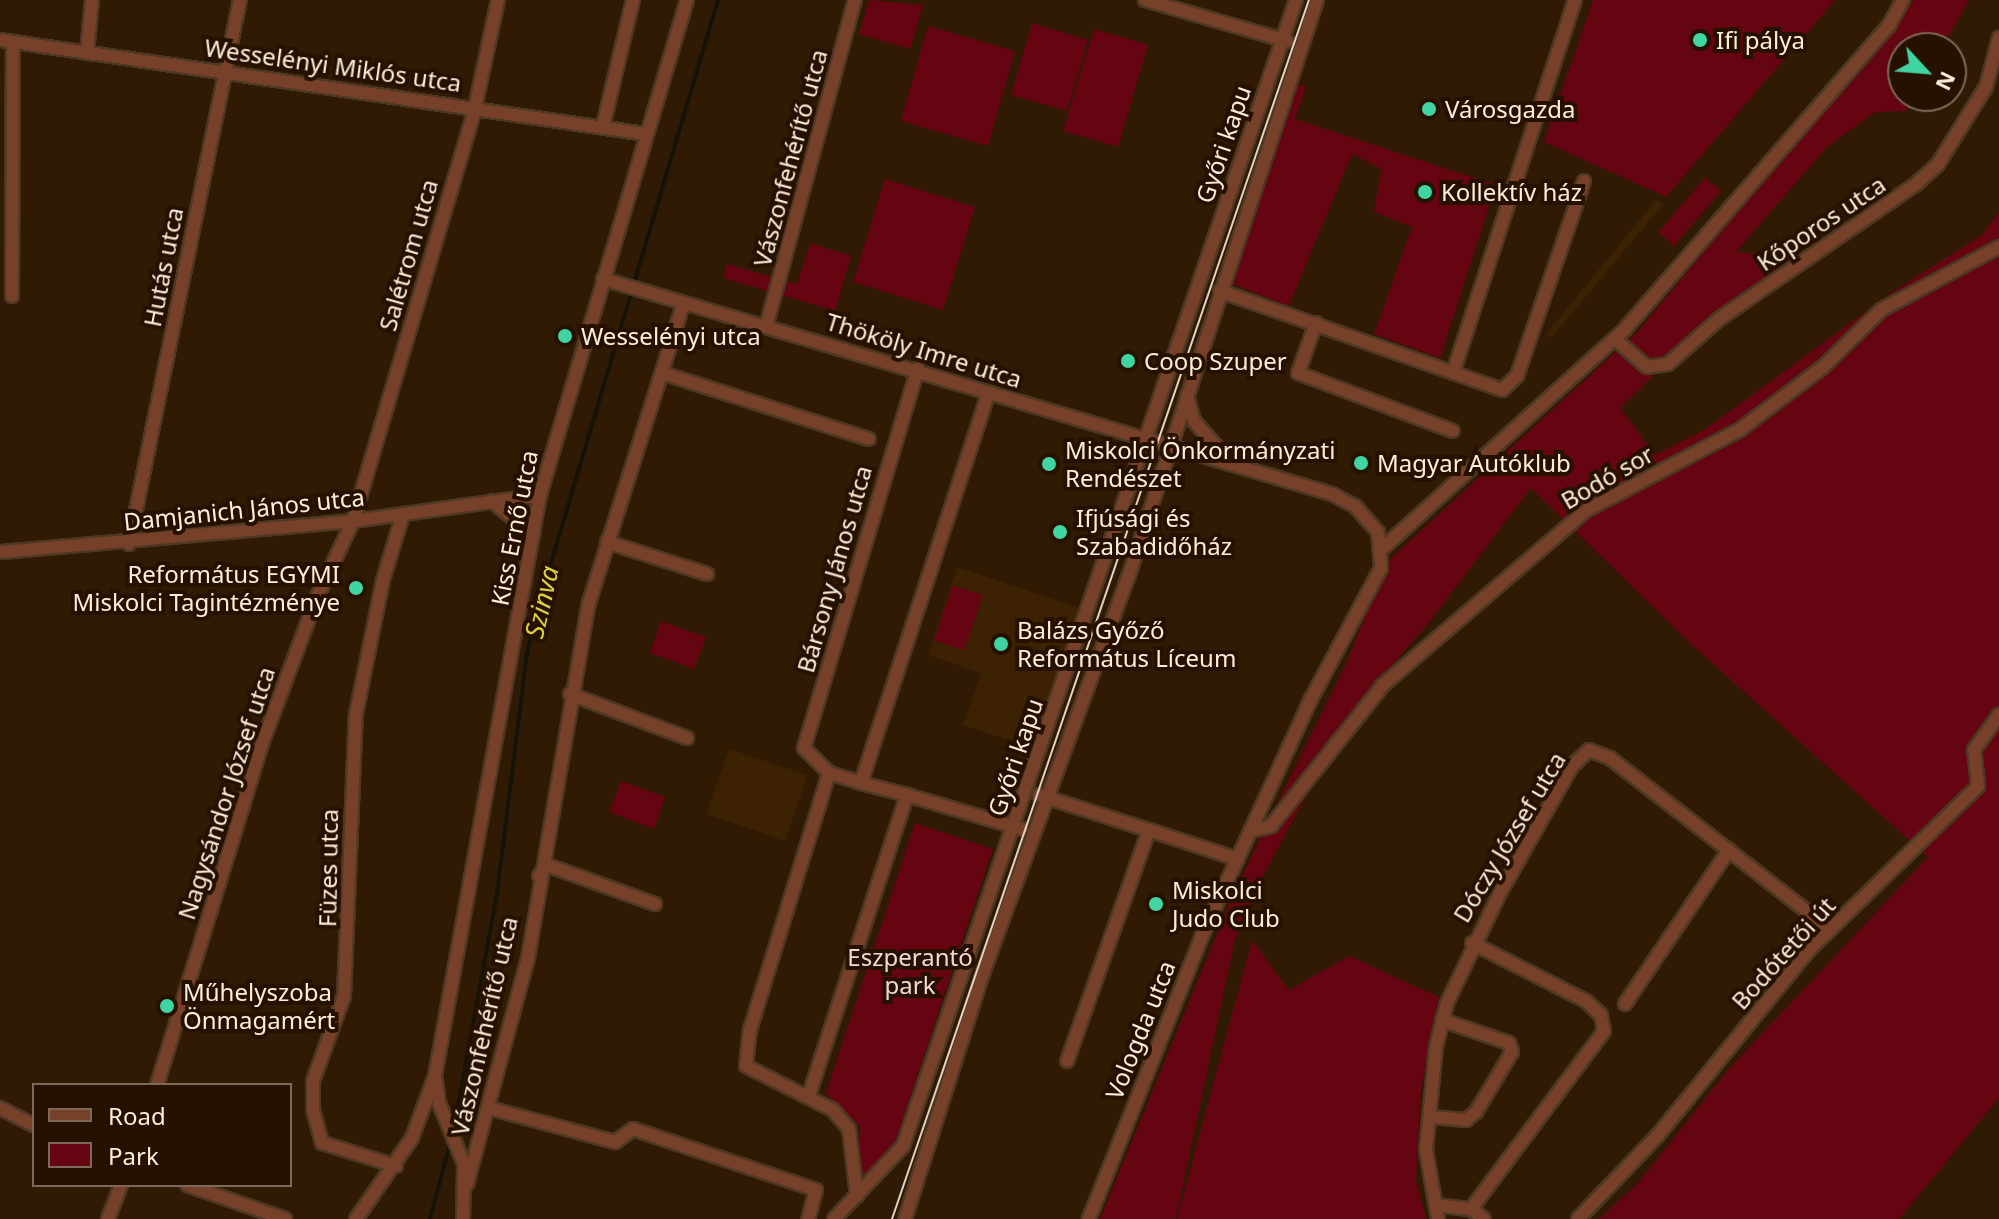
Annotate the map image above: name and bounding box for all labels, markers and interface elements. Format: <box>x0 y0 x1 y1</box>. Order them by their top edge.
place label: Ifi pálya <box>1716 26 1805 54</box>
marker: Ifi pálya <box>1691 31 1709 49</box>
north arrow <box>1887 32 1967 112</box>
street label: Wesselényi Miklós utca <box>203 33 463 97</box>
street label: Vászonfehérítő utca <box>747 46 833 270</box>
text: N <box>1929 67 1964 96</box>
street label: Győri kapu <box>1189 81 1257 207</box>
place label: Városgazda <box>1445 95 1576 123</box>
marker: Városgazda <box>1420 100 1438 118</box>
street label: Kőporos utca <box>1751 169 1891 277</box>
street label: Salétrom utca <box>373 176 443 334</box>
place label: Kollektív ház <box>1441 178 1582 206</box>
marker: Kollektív ház <box>1416 183 1434 201</box>
street label: Hutás utca <box>137 205 189 329</box>
street label: Thököly Imre utca <box>823 307 1025 393</box>
place label: Wesselényi utca <box>581 322 761 350</box>
marker: Wesselényi utca <box>556 327 574 345</box>
place label: Coop Szuper <box>1144 347 1287 375</box>
marker: Coop Szuper <box>1119 352 1137 370</box>
place label: Miskolci Önkormányzati Rendészet <box>1065 436 1335 492</box>
street label: Bodó sor <box>1556 439 1658 515</box>
street label: Kiss Ernő utca <box>485 448 543 608</box>
place label: Magyar Autóklub <box>1377 449 1571 477</box>
marker: Magyar Autóklub <box>1352 454 1370 472</box>
marker: Miskolci Önkormányzati Rendészet <box>1040 455 1058 473</box>
street label: Bársony János utca <box>791 462 877 676</box>
street label: Damjanich János utca <box>122 482 366 536</box>
place label: Ifjúsági és Szabadidőház <box>1076 504 1232 560</box>
marker: Ifjúsági és Szabadidőház <box>1051 523 1069 541</box>
place label: Református EGYMI Miskolci Tagintézménye <box>73 560 340 616</box>
water label: Szinva <box>519 563 565 641</box>
marker: Református EGYMI Miskolci Tagintézménye <box>347 579 365 597</box>
place label: Balázs Győző Református Líceum <box>1017 616 1236 672</box>
marker: Balázs Győző Református Líceum <box>992 635 1010 653</box>
street label: Nagysándor József utca <box>172 663 280 923</box>
street label: Győri kapu <box>981 694 1049 820</box>
street label: Dóczy József utca <box>1447 747 1571 927</box>
street label: Füzes utca <box>313 809 343 927</box>
place label: Miskolci Judo Club <box>1172 876 1280 932</box>
street label: Bodótetői út <box>1725 891 1841 1015</box>
marker: Miskolci Judo Club <box>1147 895 1165 913</box>
street label: Vászonfehérítő utca <box>445 914 523 1138</box>
park label: Eszperantó park <box>847 943 973 999</box>
street label: Vologda utca <box>1099 957 1181 1103</box>
place label: Műhelyszoba Önmagamért <box>183 978 335 1034</box>
marker: Műhelyszoba Önmagamért <box>158 997 176 1015</box>
legend <box>32 1083 292 1187</box>
text: Road <box>108 1099 166 1132</box>
text: Park <box>108 1139 159 1172</box>

